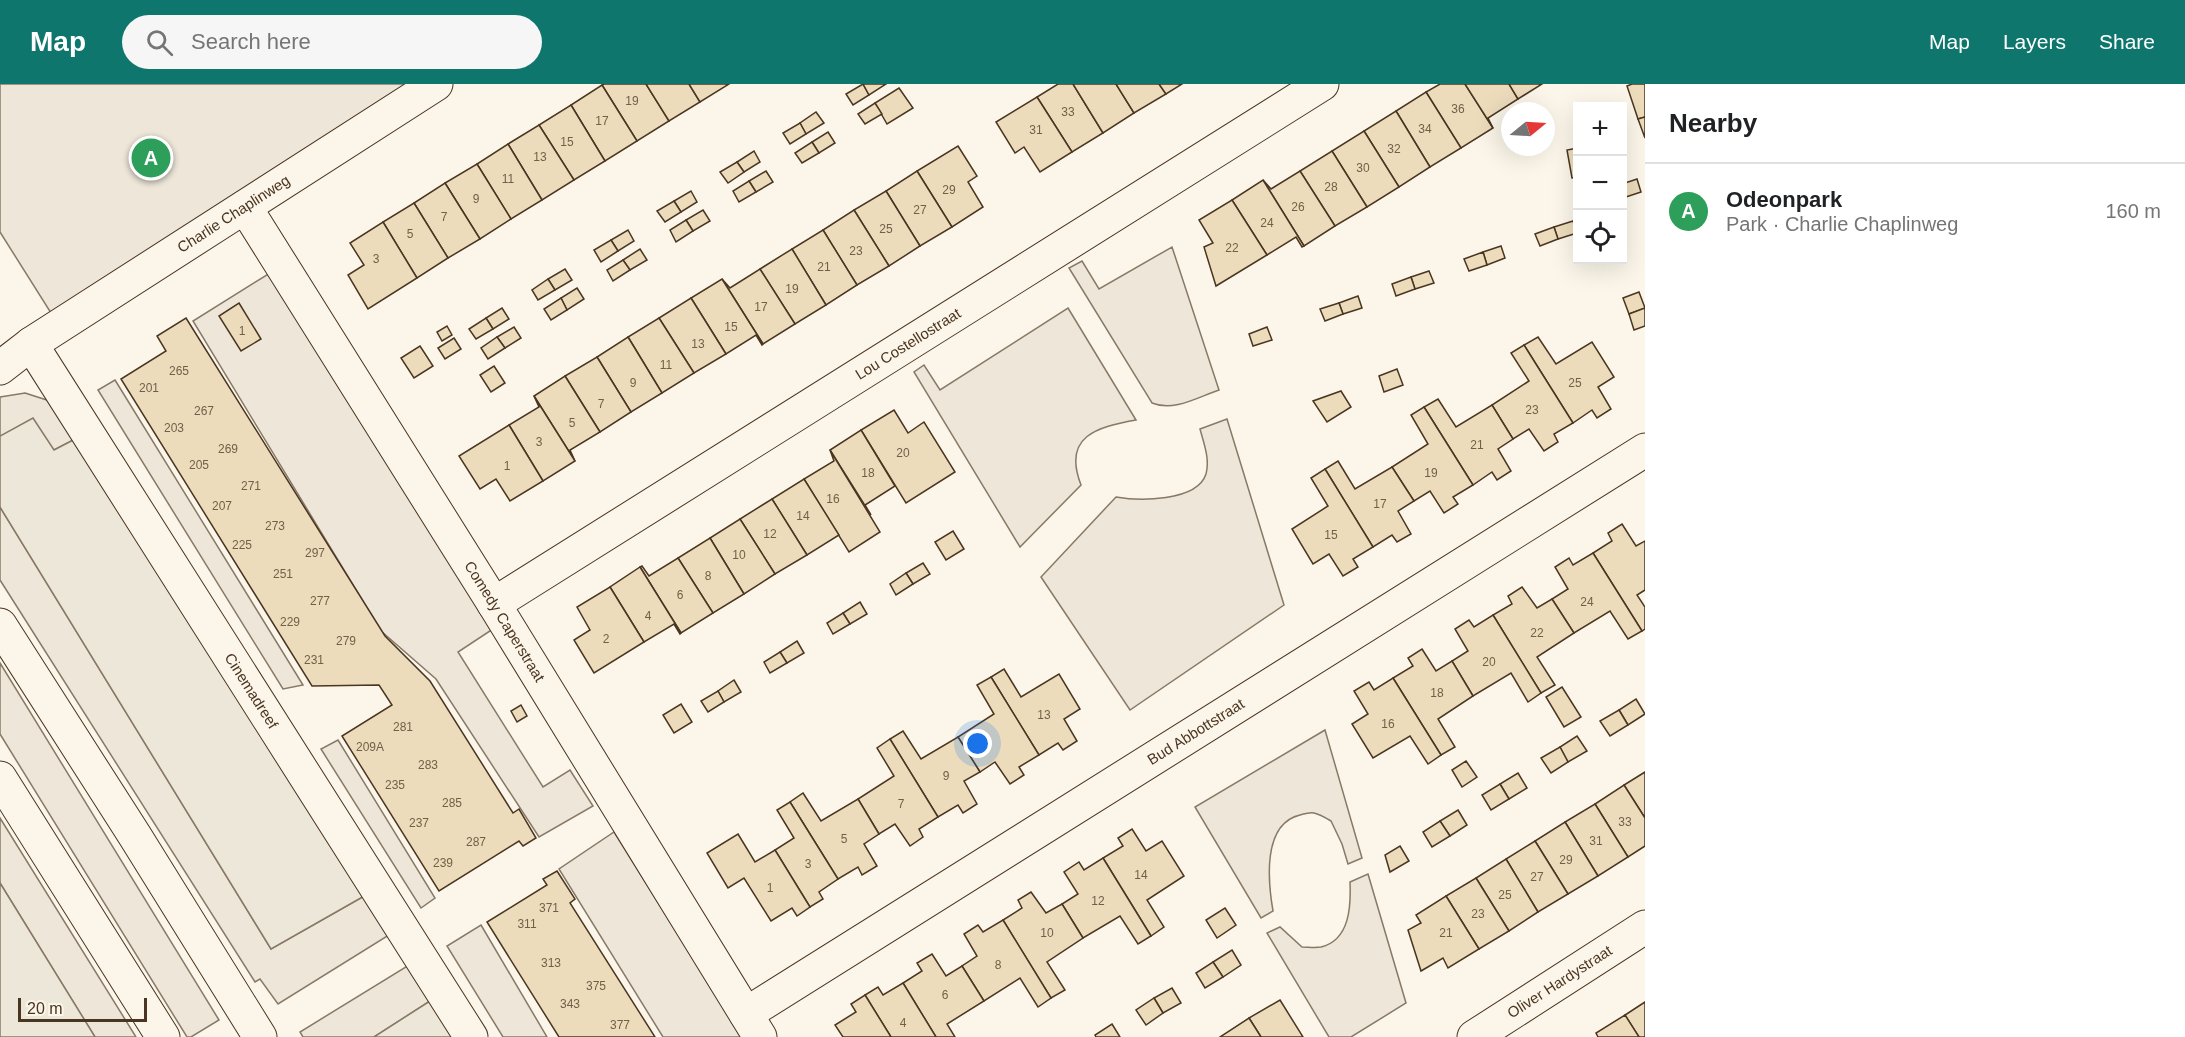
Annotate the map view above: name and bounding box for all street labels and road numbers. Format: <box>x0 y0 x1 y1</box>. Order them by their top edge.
street label: Charlie Chaplinweg <box>174 171 293 256</box>
street label: Lou Costellostraat <box>852 304 964 383</box>
street label: Comedy Caperstraat <box>461 558 549 685</box>
street label: Cinemadreef <box>222 650 282 732</box>
street label: Bud Abbottstraat <box>1144 694 1248 768</box>
street label: Oliver Hardystraat <box>1504 941 1616 1021</box>

